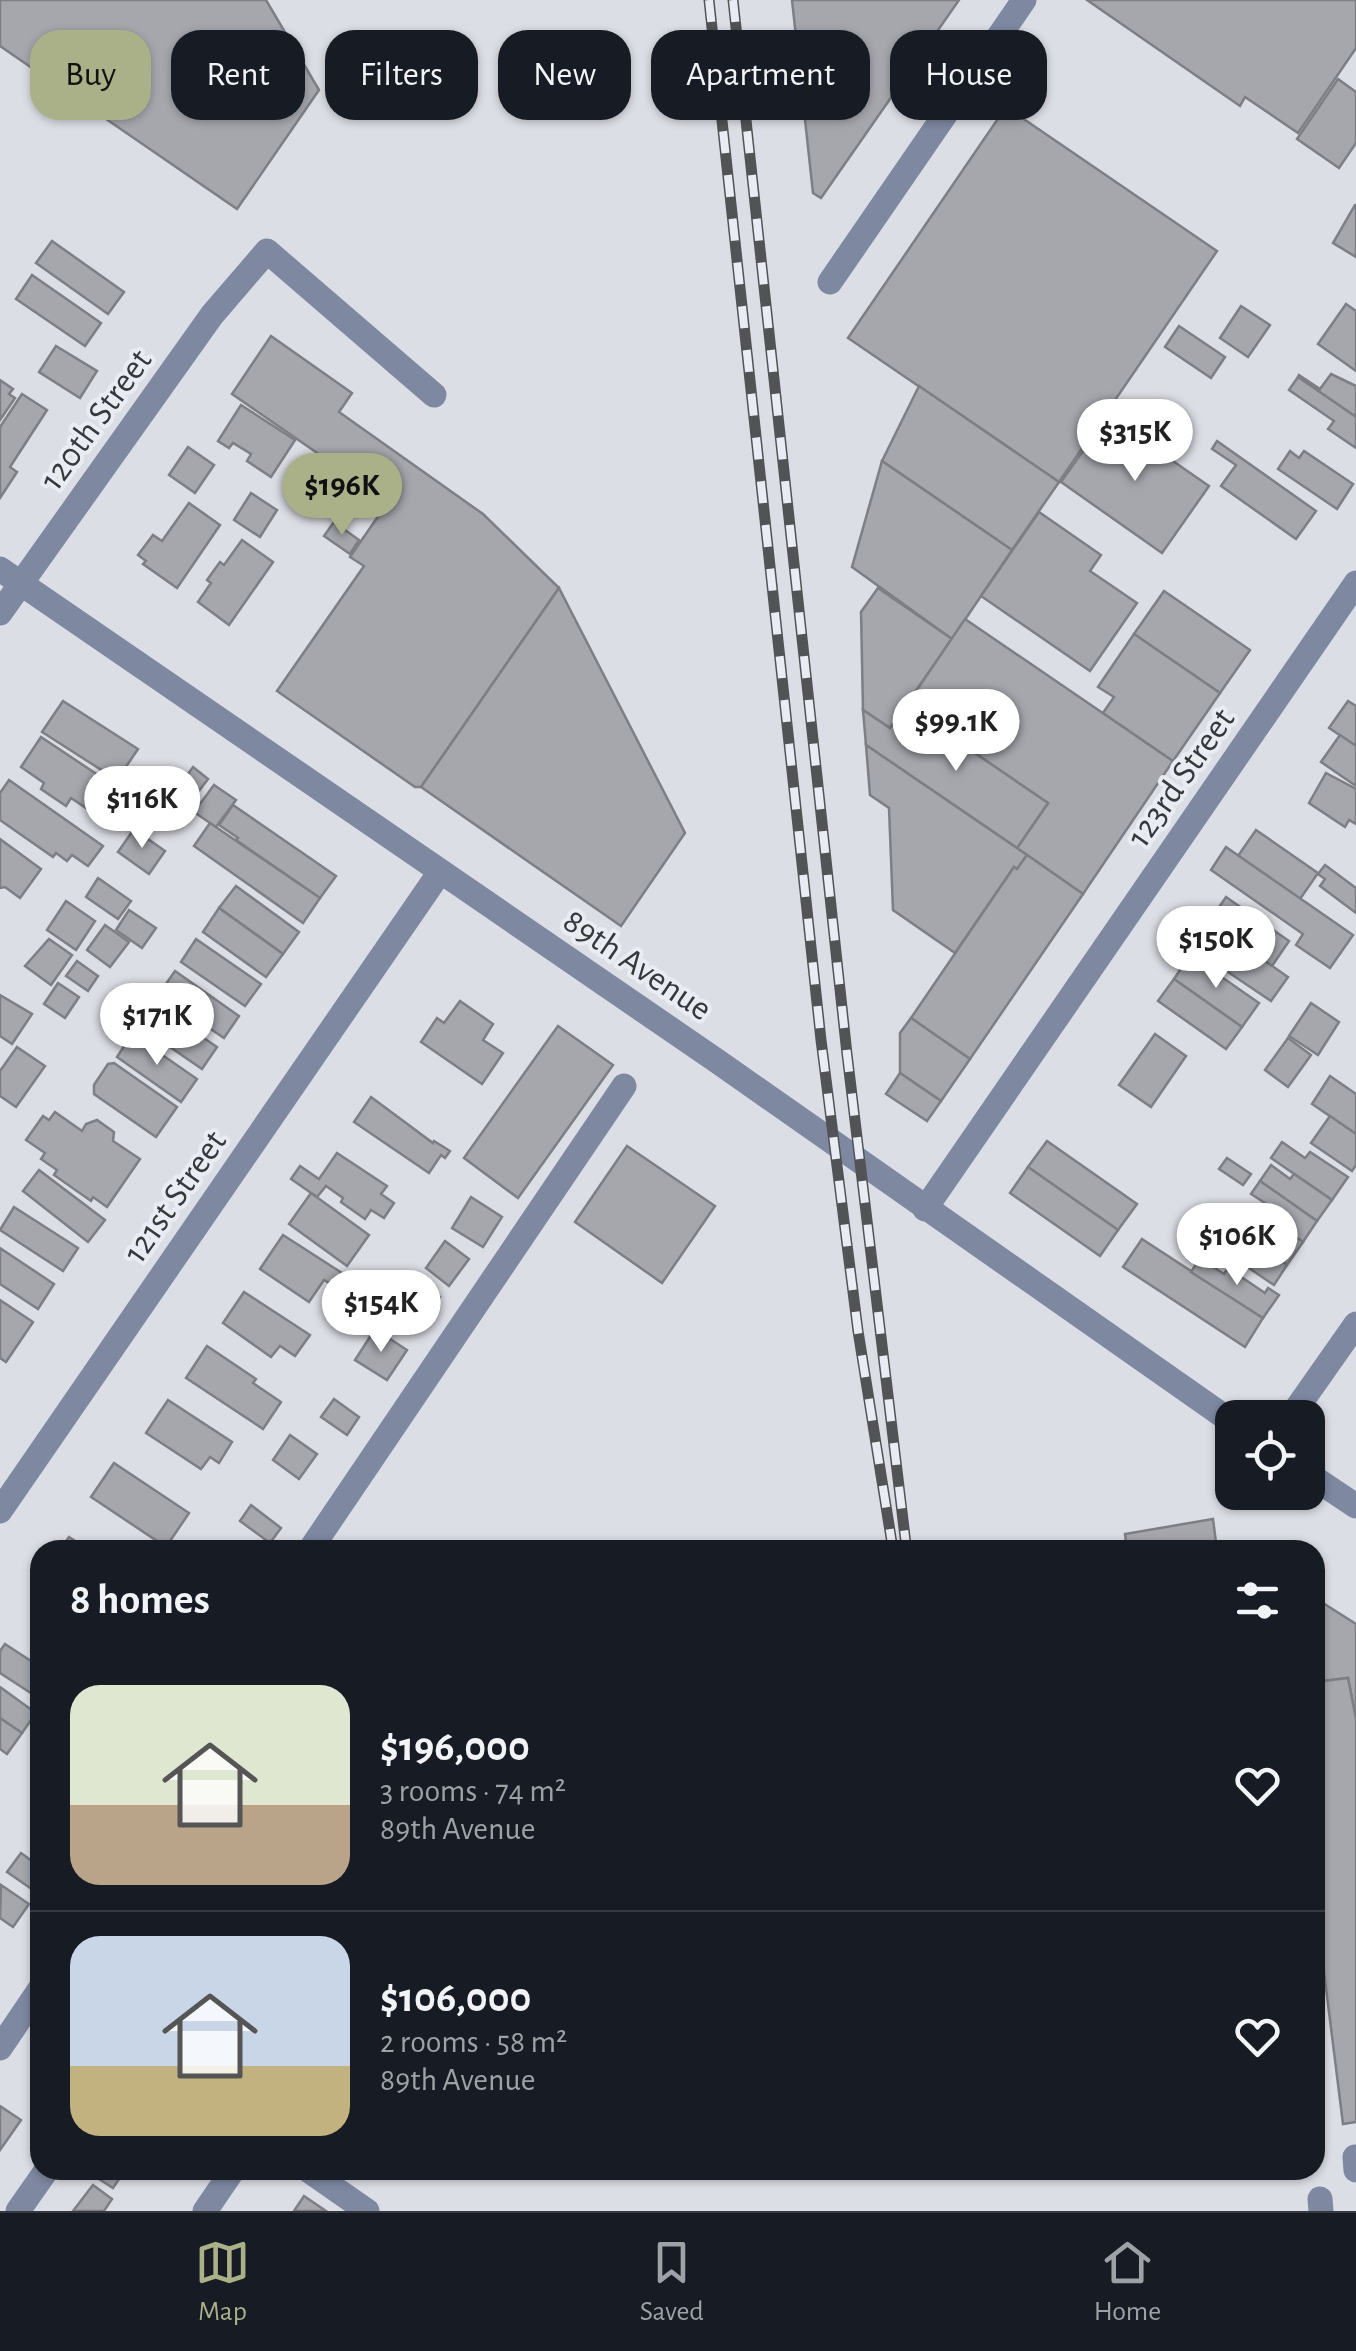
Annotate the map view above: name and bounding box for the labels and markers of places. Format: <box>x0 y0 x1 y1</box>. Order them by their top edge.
pin: $315K <box>1065 399 1205 484</box>
pin: $196K <box>272 453 412 538</box>
pin: $99.1K <box>875 689 1037 774</box>
pin: $116K <box>72 766 212 851</box>
pin: $150K <box>1146 906 1286 991</box>
pin: $171K <box>87 983 227 1068</box>
pin: $106K <box>1167 1203 1307 1288</box>
pin: $154K <box>311 1270 451 1355</box>

